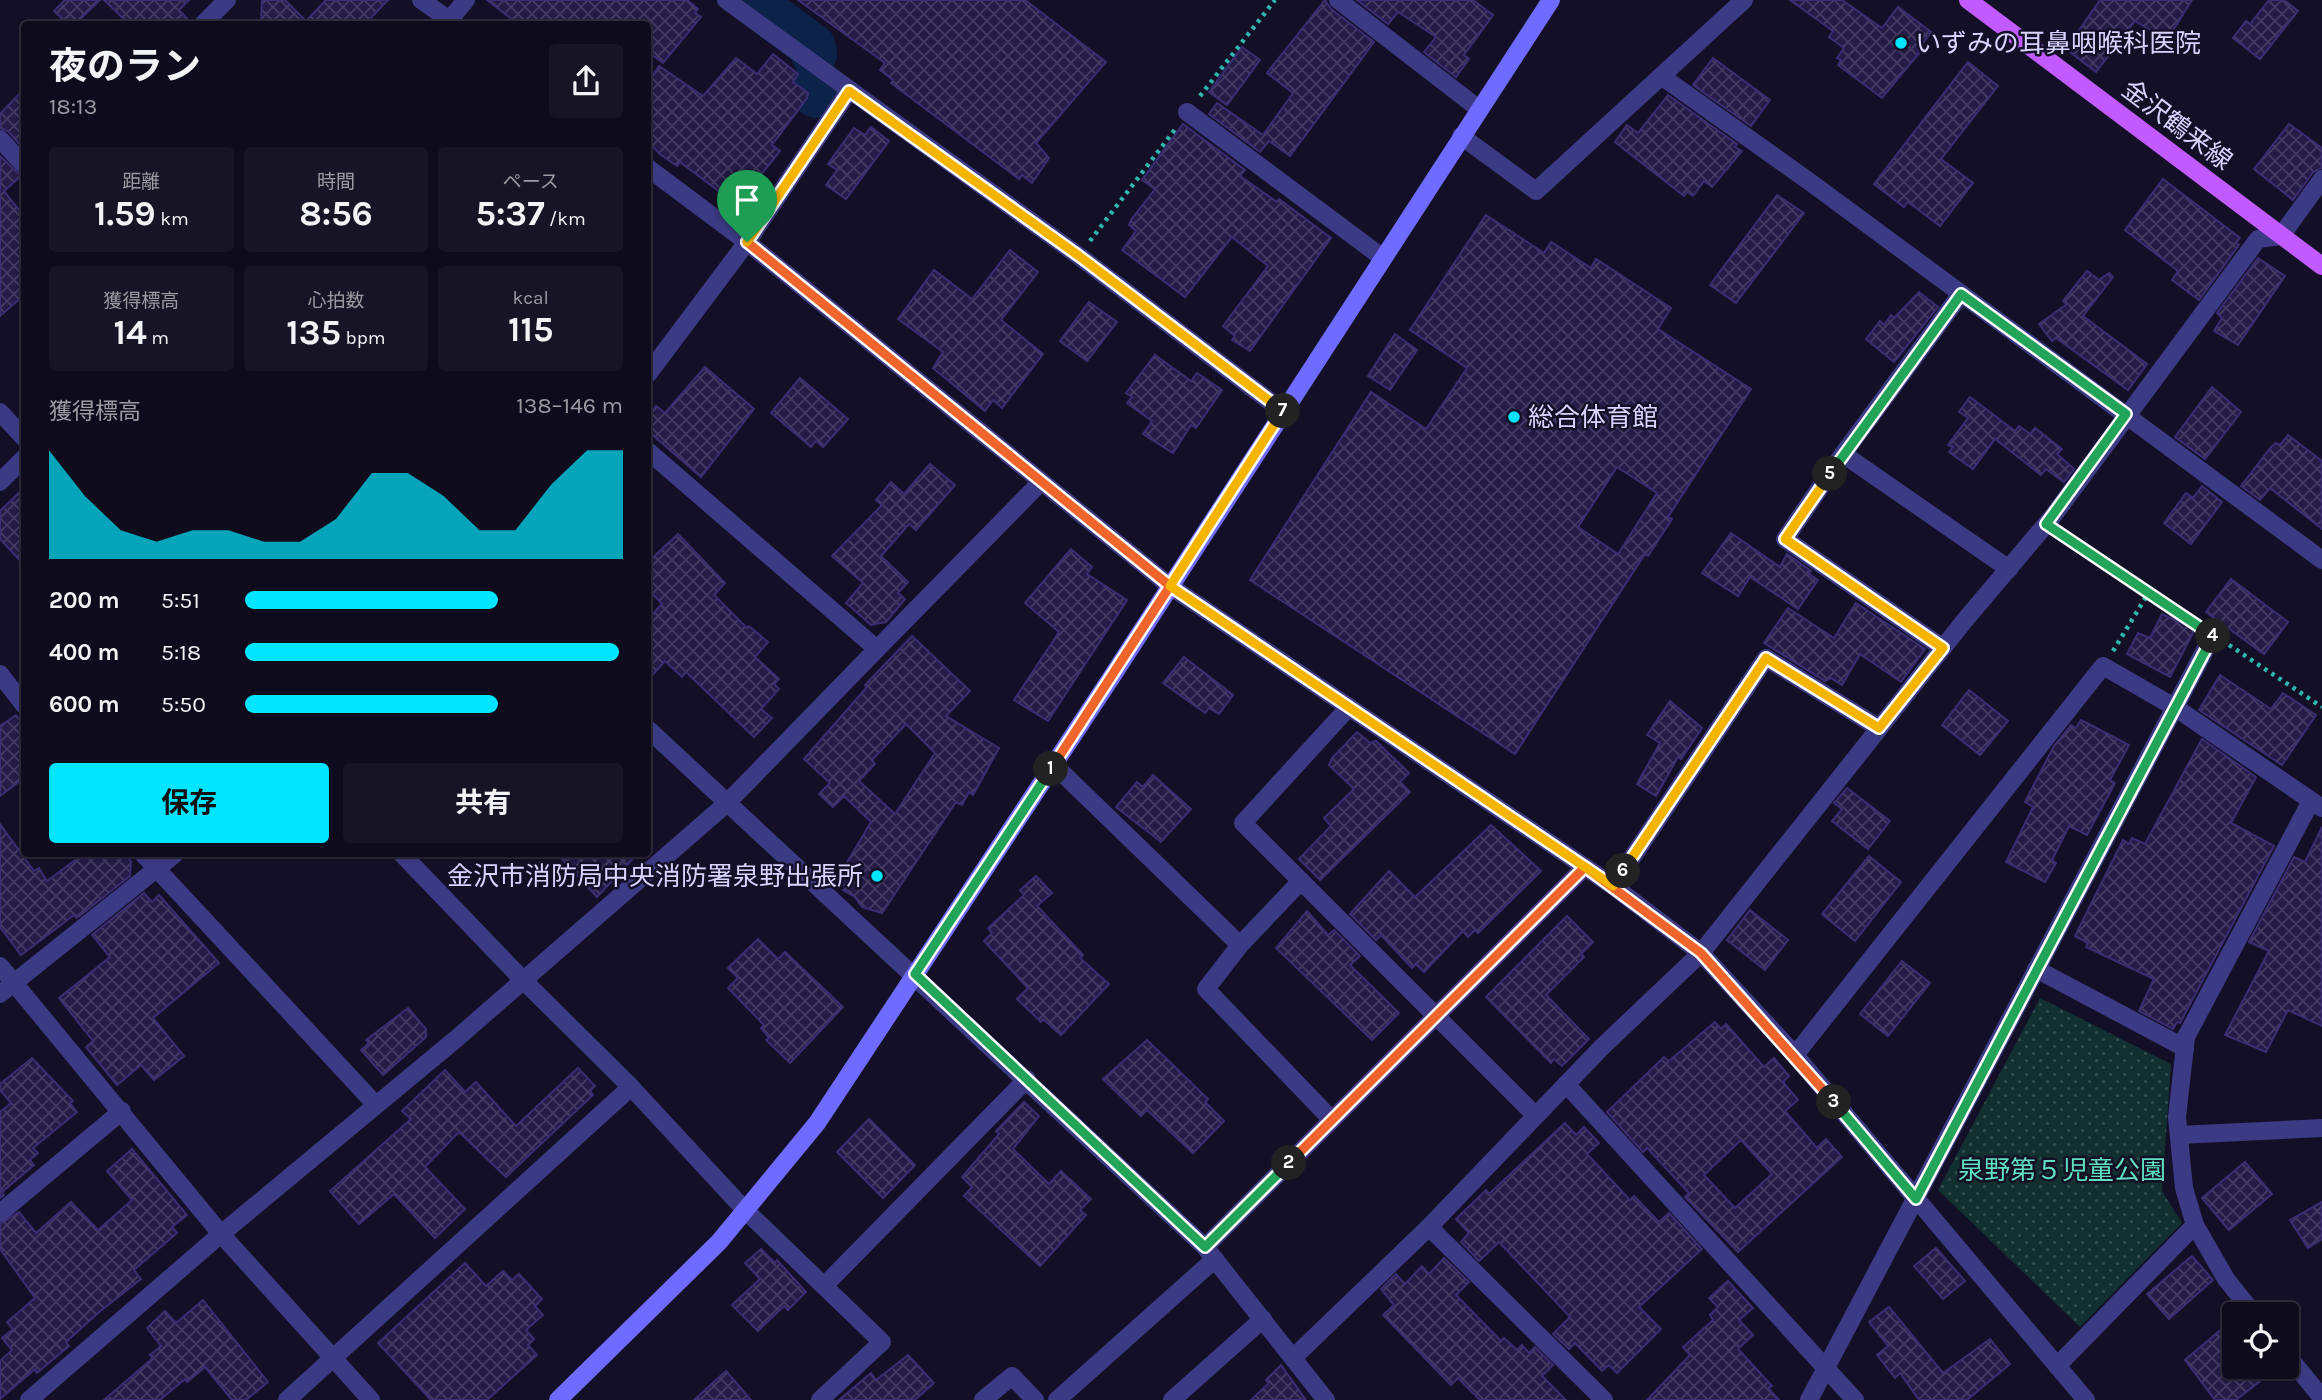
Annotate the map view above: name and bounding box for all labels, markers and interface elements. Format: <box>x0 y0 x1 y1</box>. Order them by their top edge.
place label: いずみの耳鼻咽喉科医院 <box>1915 28 2201 59</box>
marker: いずみの耳鼻咽喉科医院 <box>1893 35 1909 51</box>
text: 夜のラン <box>49 44 201 89</box>
button: share <box>549 44 623 118</box>
street label: 金沢鶴来線 <box>2116 73 2238 177</box>
text: 18:13 <box>49 93 97 120</box>
pin <box>717 170 777 242</box>
text: 距離 <box>122 171 160 193</box>
text: 時間 <box>317 171 355 193</box>
text: ペース <box>503 171 559 193</box>
icon: arrive <box>728 181 766 219</box>
text: 1.59 <box>94 193 156 234</box>
text: 8:56 <box>299 193 373 234</box>
text: 5:37 <box>476 193 545 234</box>
text: km <box>156 208 189 230</box>
text: /km <box>545 208 586 230</box>
text: kcal <box>513 287 549 309</box>
text: 獲得標高 <box>103 290 179 312</box>
text: 心拍数 <box>307 290 365 312</box>
text: 115 <box>508 309 553 350</box>
text: 14 <box>114 312 147 353</box>
text: 135 <box>286 312 341 353</box>
text: m <box>147 327 169 349</box>
text: bpm <box>341 327 386 349</box>
text: 138–146 m <box>516 392 623 419</box>
pin: 7 <box>1266 394 1300 428</box>
text: 獲得標高 <box>49 398 141 425</box>
text: 7 <box>1278 399 1287 421</box>
place label: 総合体育館 <box>1528 402 1658 433</box>
marker: 総合体育館 <box>1506 409 1522 425</box>
pin: 5 <box>1812 456 1848 491</box>
text: 5 <box>1824 462 1835 484</box>
text: 200 m <box>49 587 120 614</box>
text: 5:51 <box>161 587 200 614</box>
pin: 4 <box>2196 618 2230 654</box>
text: 4 <box>2207 624 2218 646</box>
text: 400 m <box>49 639 119 666</box>
text: 5:18 <box>161 639 201 666</box>
text: 600 m <box>49 691 120 718</box>
text: 5:50 <box>161 691 206 718</box>
pin: 1 <box>1034 752 1068 786</box>
text: 1 <box>1047 757 1054 779</box>
button: 保存 <box>49 763 329 843</box>
button: 共有 <box>343 763 623 843</box>
pin: 6 <box>1606 854 1640 888</box>
text: 6 <box>1617 859 1628 881</box>
place label: 金沢市消防局中央消防署泉野出張所 <box>447 861 863 892</box>
marker: 金沢市消防局中央消防署泉野出張所 <box>869 868 885 884</box>
pin: 3 <box>1816 1084 1852 1120</box>
text: 3 <box>1828 1090 1839 1112</box>
pin: 2 <box>1272 1146 1306 1180</box>
text: 2 <box>1283 1151 1294 1173</box>
park label: 泉野第５児童公園 <box>1958 1155 2166 1186</box>
map controls <box>2222 1302 2299 1379</box>
button: locate <box>2222 1302 2299 1379</box>

